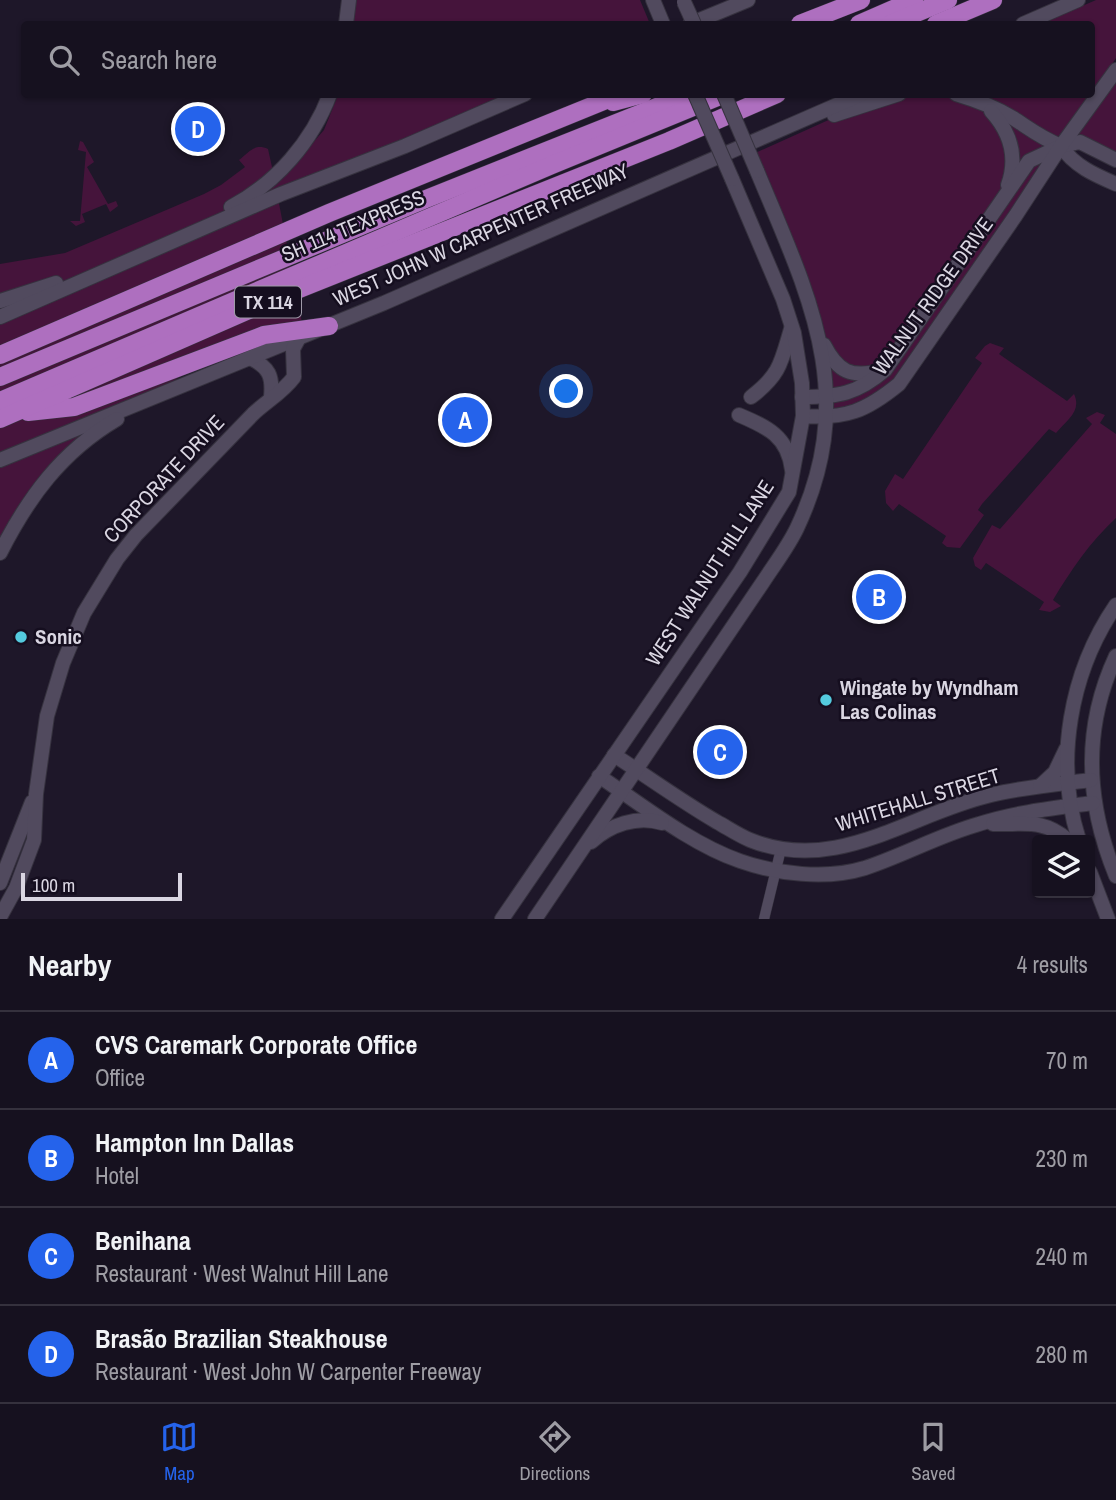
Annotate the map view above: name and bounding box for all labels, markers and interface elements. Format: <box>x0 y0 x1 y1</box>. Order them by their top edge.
search box <box>21 21 1095 98</box>
icon: search <box>45 41 83 79</box>
text: Search here <box>101 42 217 77</box>
pin: D <box>175 103 221 155</box>
street label: WEST JOHN W CARPENTER FREEWAY <box>328 156 634 313</box>
street label: SH 114 TEXPRESS <box>277 182 429 269</box>
street label: WALNUT RIDGE DRIVE <box>865 211 1000 380</box>
road number: TX 114 <box>235 286 301 318</box>
your location <box>549 374 583 408</box>
pin: A <box>442 394 488 446</box>
street label: CORPORATE DRIVE <box>97 408 231 549</box>
street label: WEST WALNUT HILL LANE <box>639 474 781 671</box>
pin: B <box>856 571 902 623</box>
place label: Sonic <box>35 622 82 651</box>
marker: Sonic <box>13 629 29 645</box>
place label: Wingate by Wyndham Las Colinas <box>840 673 1018 726</box>
marker: Wingate by Wyndham Las Colinas <box>818 692 834 708</box>
pin: C <box>697 726 743 778</box>
street label: WHITEHALL STREET <box>832 761 1004 838</box>
map controls <box>1032 835 1095 898</box>
button: layers <box>1032 835 1095 898</box>
scale bar <box>21 870 182 902</box>
text: 100 m <box>32 872 75 898</box>
text: Nearby <box>28 945 111 985</box>
text: 4 results <box>1017 949 1088 980</box>
text: CVS Caremark Corporate Office <box>95 1027 417 1062</box>
text: A <box>44 1045 58 1076</box>
text: 70 m <box>1046 1045 1088 1076</box>
text: Office <box>95 1062 145 1093</box>
text: Hampton Inn Dallas <box>95 1125 294 1160</box>
text: B <box>44 1143 58 1174</box>
text: 230 m <box>1036 1143 1088 1174</box>
text: Hotel <box>95 1160 139 1191</box>
text: Benihana <box>95 1223 191 1258</box>
text: C <box>44 1241 58 1272</box>
text: 240 m <box>1036 1241 1088 1272</box>
text: Restaurant · West Walnut Hill Lane <box>95 1258 389 1289</box>
text: Brasão Brazilian Steakhouse <box>95 1321 388 1356</box>
text: D <box>44 1339 58 1370</box>
text: 280 m <box>1036 1339 1088 1370</box>
text: Restaurant · West John W Carpenter Freeway <box>95 1356 481 1387</box>
tab: Map <box>160 1418 198 1486</box>
tab: Directions <box>519 1418 590 1486</box>
tab: Saved <box>911 1418 956 1486</box>

